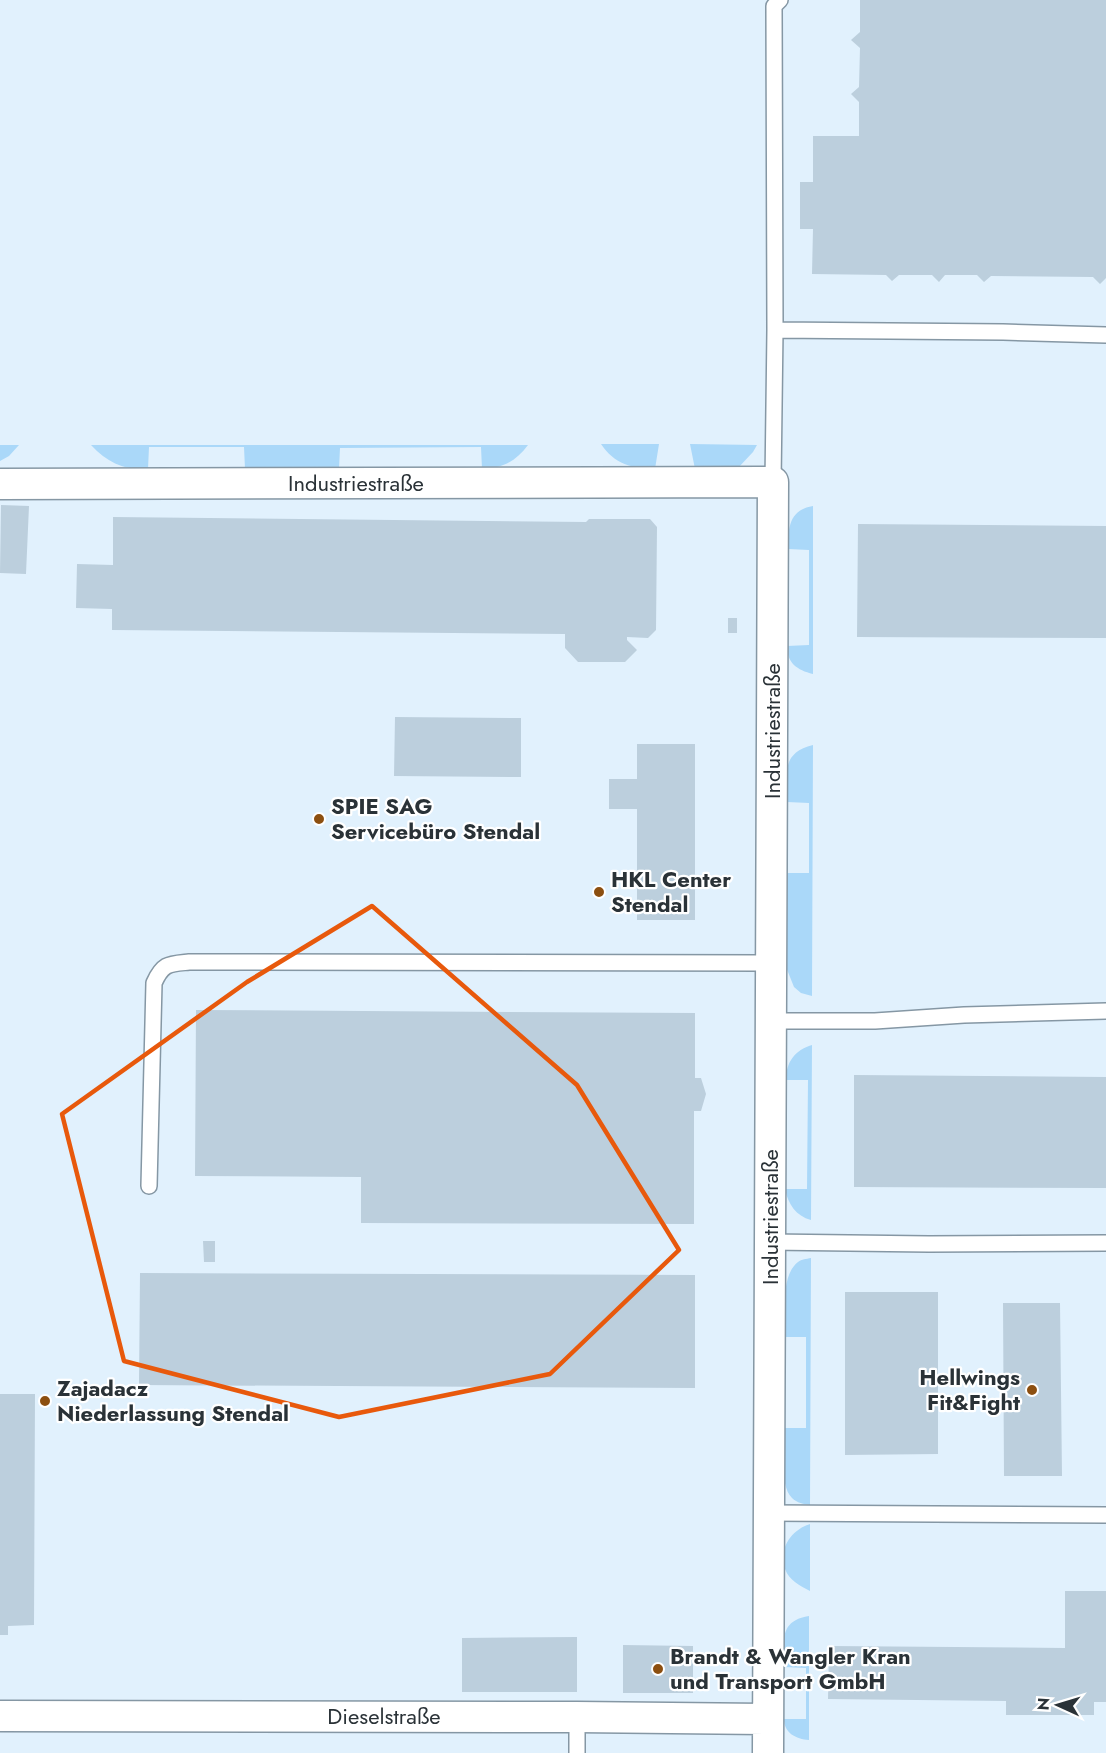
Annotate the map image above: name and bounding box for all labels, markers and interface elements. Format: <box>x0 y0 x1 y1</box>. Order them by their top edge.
street label: Industriestraße <box>288 467 424 499</box>
street label: Industriestraße <box>756 663 788 799</box>
place label: SPIE SAG Servicebüro Stendal <box>331 790 540 847</box>
marker: SPIE SAG Servicebüro Stendal <box>312 812 326 826</box>
place label: HKL Center Stendal <box>611 863 731 920</box>
marker: HKL Center Stendal <box>592 885 606 899</box>
street label: Industriestraße <box>754 1149 786 1285</box>
place label: Hellwings Fit&Fight <box>919 1361 1020 1418</box>
place label: Zajadacz Niederlassung Stendal <box>57 1372 289 1429</box>
marker: Hellwings Fit&Fight <box>1025 1383 1039 1397</box>
marker: Zajadacz Niederlassung Stendal <box>38 1394 52 1408</box>
place label: Brandt & Wangler Kran und Transport GmbH <box>670 1640 911 1697</box>
marker: Brandt & Wangler Kran und Transport GmbH <box>651 1662 665 1676</box>
north arrow <box>1028 1675 1088 1735</box>
text: N <box>1032 1697 1055 1711</box>
street label: Dieselstraße <box>327 1700 441 1732</box>

